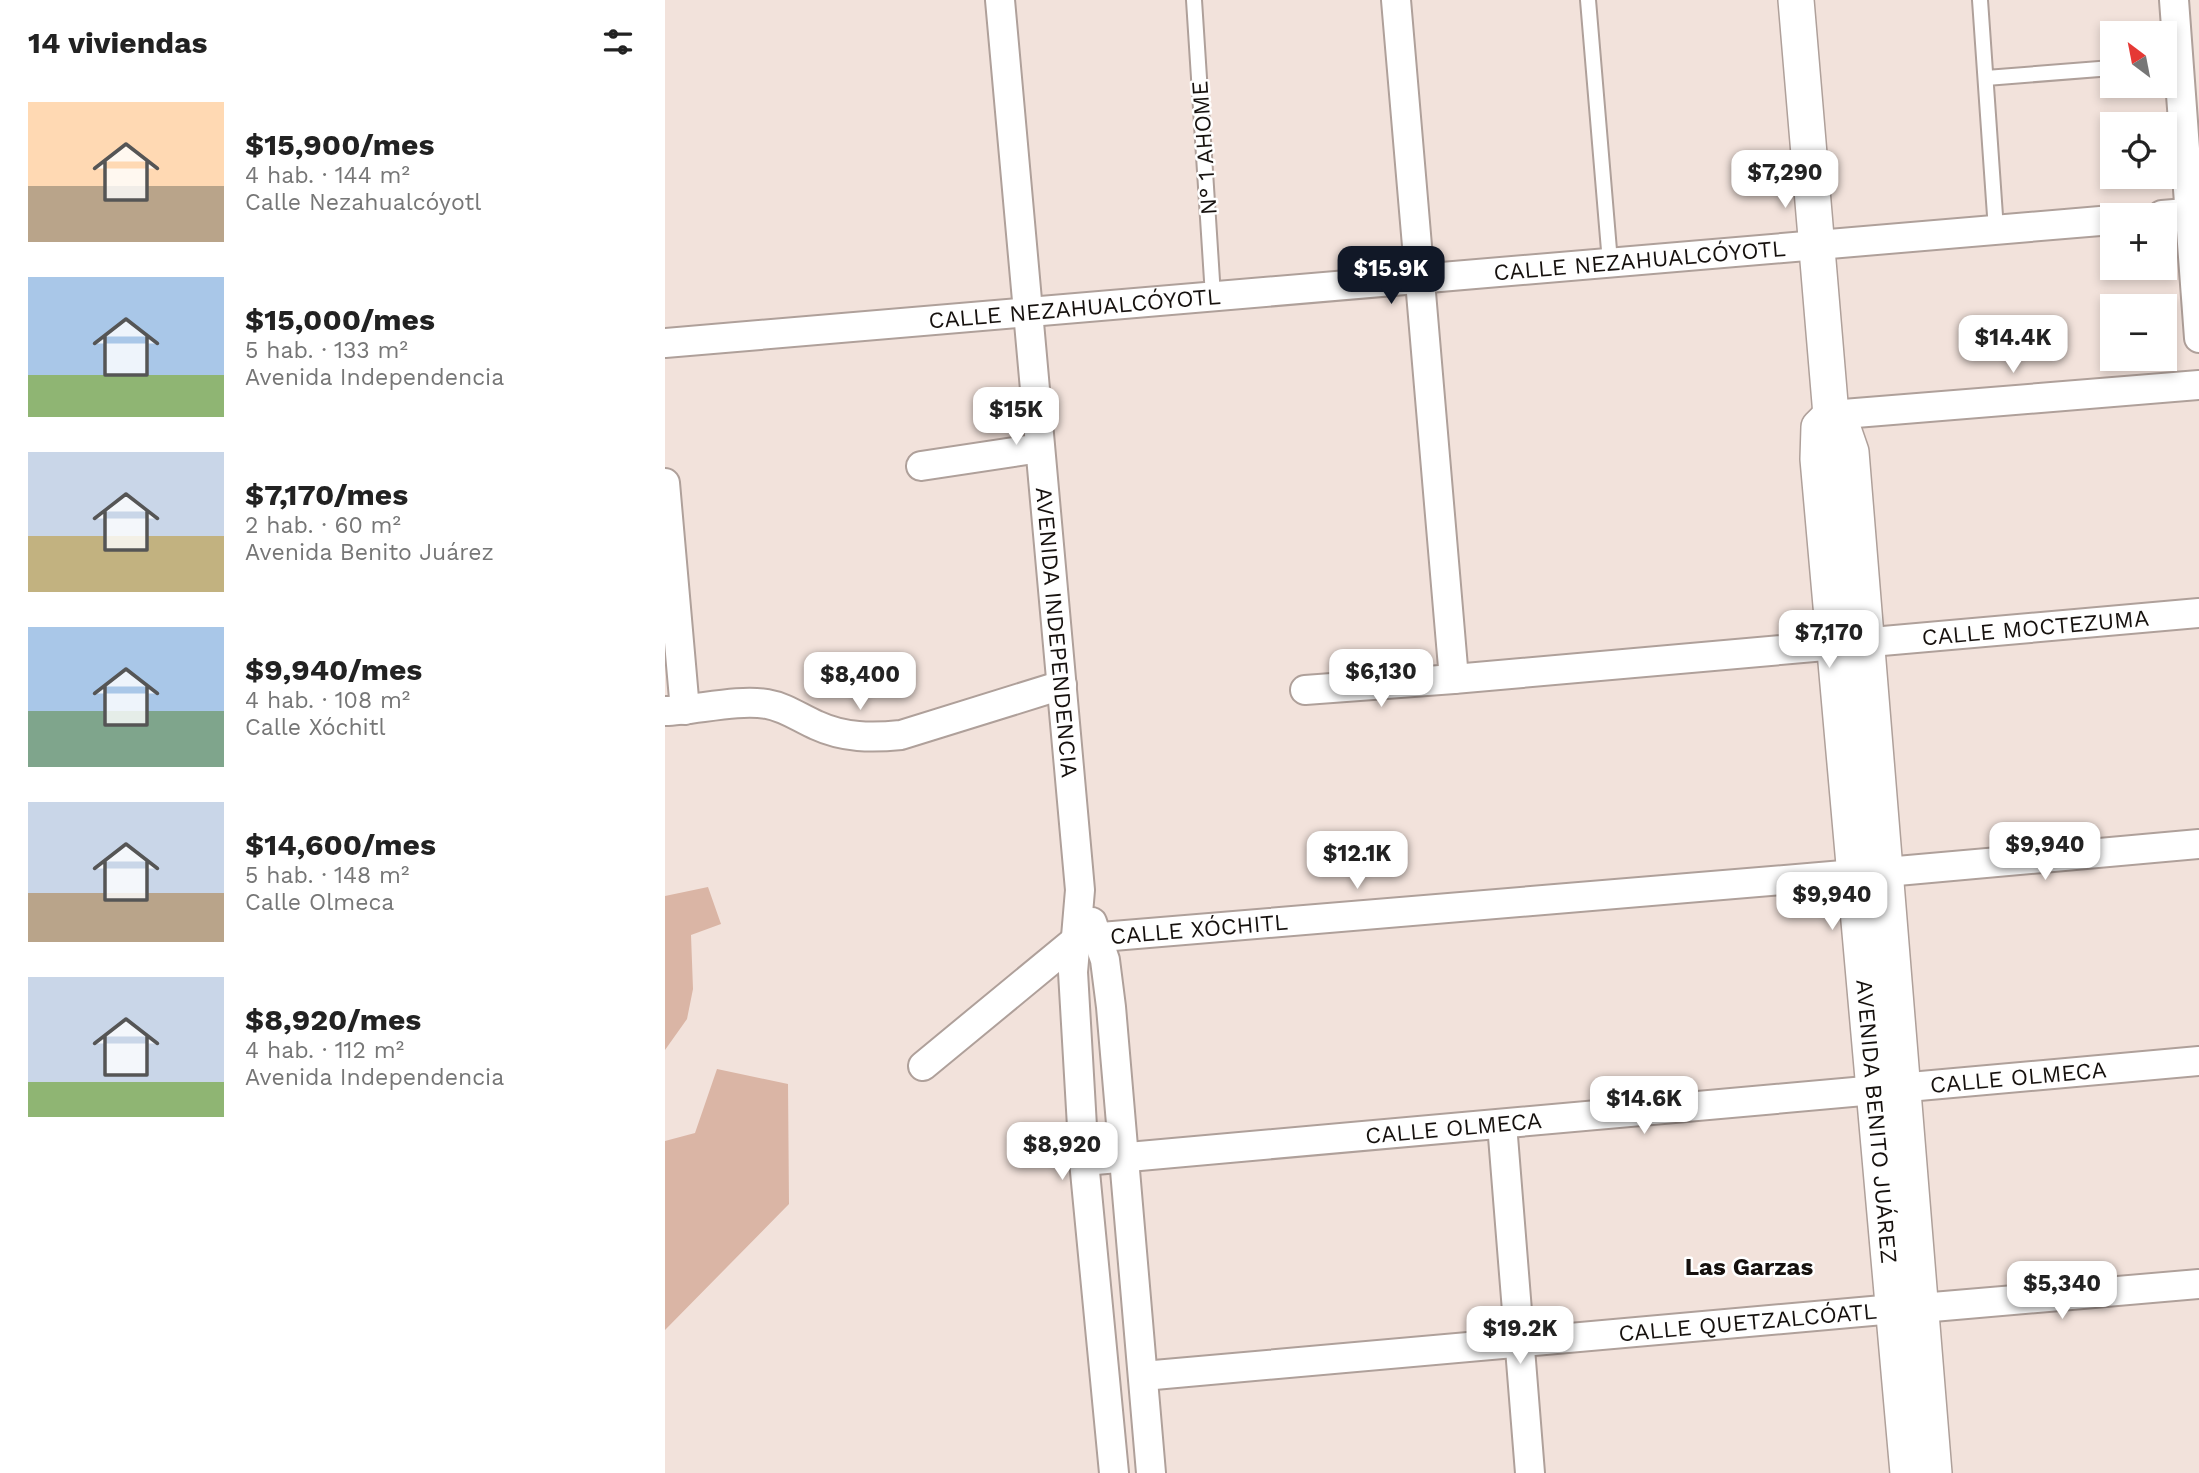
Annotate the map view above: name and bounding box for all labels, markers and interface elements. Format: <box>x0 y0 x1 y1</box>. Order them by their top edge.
north arrow <box>2100 21 2177 98</box>
map controls <box>2100 21 2177 371</box>
icon: filters <box>599 23 637 61</box>
text: 14 viviendas <box>28 25 208 60</box>
street label: N° 1 AHOME <box>1186 80 1223 216</box>
button: locate <box>2100 112 2177 189</box>
text: $15,900/mes <box>245 127 434 162</box>
icon: home <box>84 130 168 214</box>
pin: $7,290 <box>1728 150 1842 210</box>
text: $7,290 <box>1747 159 1823 186</box>
text: 4 hab. · 144 m² <box>245 162 410 189</box>
text: Calle Nezahualcóyotl <box>245 189 481 216</box>
button: + <box>2100 203 2177 280</box>
street label: CALLE NEZAHUALCÓYOTL <box>1492 235 1787 287</box>
pin: $15.9K <box>1334 246 1448 306</box>
text: $15.9K <box>1354 255 1428 282</box>
street label: CALLE NEZAHUALCÓYOTL <box>927 283 1222 335</box>
button: − <box>2100 294 2177 371</box>
text: $15,000/mes <box>245 302 435 337</box>
icon: home <box>84 305 168 389</box>
pin: $14.4K <box>1956 316 2070 375</box>
text: $14.4K <box>1975 324 2051 351</box>
text: 5 hab. · 133 m² <box>245 337 408 364</box>
text: Avenida Independencia <box>245 364 504 391</box>
pin: $15K <box>975 388 1057 447</box>
text: $15K <box>989 396 1043 423</box>
text: $7,170/mes <box>245 477 408 512</box>
icon: home <box>84 480 168 564</box>
street label: AVENIDA INDEPENDENCIA <box>1030 486 1083 779</box>
text: 2 hab. · 60 m² <box>245 512 401 539</box>
text: Avenida Benito Juárez <box>245 539 494 566</box>
street label: CALLE MOCTEZUMA <box>1921 604 2150 652</box>
pin: $7,170 <box>1772 610 1886 670</box>
text: $7,170 <box>1795 619 1863 646</box>
pin: $6,130 <box>1324 650 1438 709</box>
text: $9,940/mes <box>245 652 422 687</box>
pin: $8,400 <box>803 652 917 712</box>
icon: home <box>84 655 168 739</box>
text: $6,130 <box>1345 658 1417 685</box>
text: $8,400 <box>820 661 900 688</box>
text: 4 hab. · 108 m² <box>245 687 410 714</box>
text: Calle Xóchitl <box>245 714 385 741</box>
pin: $9,940 <box>1988 822 2102 882</box>
text: $14,600/mes <box>245 827 436 862</box>
icon: home <box>84 830 168 914</box>
text: $9,940 <box>2005 831 2085 858</box>
pin: $12.1K <box>1300 832 1414 891</box>
text: $12.1K <box>1323 840 1391 867</box>
text: 5 hab. · 148 m² <box>245 862 409 889</box>
pin: $9,940 <box>1775 872 1889 932</box>
text: $9,940 <box>1792 881 1872 908</box>
text: Calle Olmeca <box>245 889 394 916</box>
street label: CALLE XÓCHITL <box>1109 908 1289 950</box>
street label: AVENIDA BENITO JUÁREZ <box>1850 978 1902 1265</box>
text: $8,920/mes <box>245 1002 421 1037</box>
icon: home <box>84 1005 168 1089</box>
text: 4 hab. · 112 m² <box>245 1037 404 1064</box>
street label: CALLE OLMECA <box>1929 1056 2108 1099</box>
text: Avenida Independencia <box>245 1064 504 1091</box>
pin: $14.6K <box>1587 1076 1701 1136</box>
text: $14.6K <box>1606 1085 1682 1112</box>
street label: CALLE OLMECA <box>1364 1107 1543 1150</box>
pin: $8,920 <box>1005 1122 1119 1182</box>
text: $8,920 <box>1023 1131 1101 1158</box>
district label: Las Garzas <box>1685 1253 1814 1281</box>
pin: $5,340 <box>2005 1262 2119 1321</box>
text: $5,340 <box>2023 1270 2101 1297</box>
street label: CALLE QUETZALCÓATL <box>1617 1298 1878 1348</box>
pin: $19.2K <box>1463 1306 1577 1366</box>
text: $19.2K <box>1482 1315 1558 1342</box>

